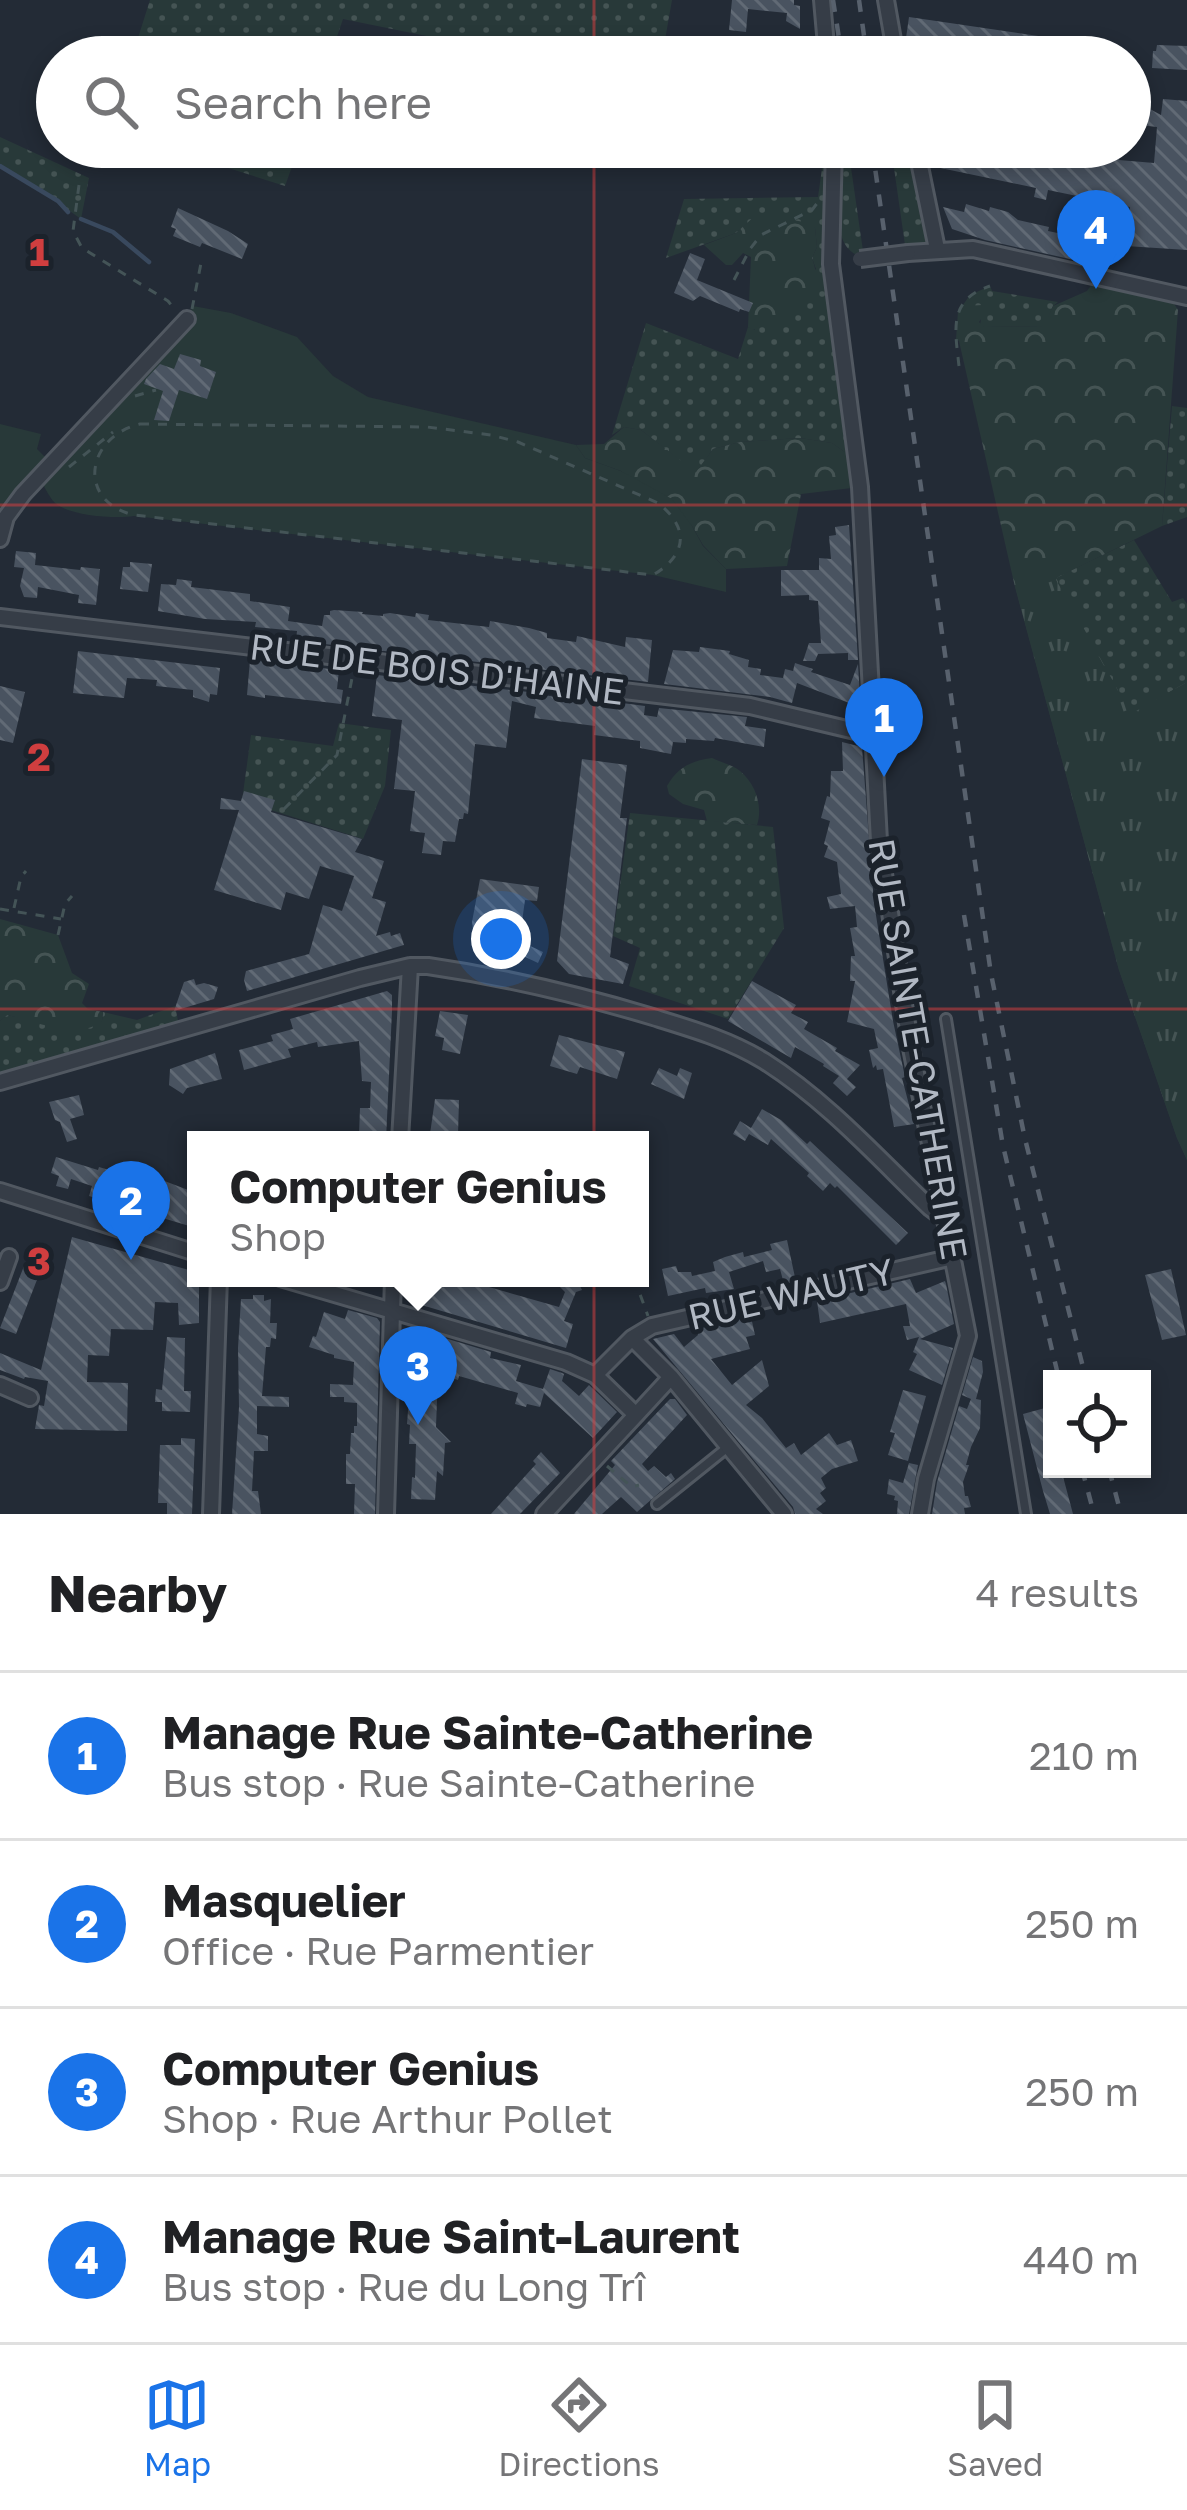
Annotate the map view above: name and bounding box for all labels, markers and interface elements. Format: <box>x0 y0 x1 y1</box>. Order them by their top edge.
search box <box>36 36 1151 168</box>
icon: search <box>78 69 144 135</box>
text: Search here <box>174 75 432 129</box>
pin: 4 <box>1057 190 1135 289</box>
text: 1 <box>29 228 49 275</box>
street label: RUE DE BOIS D'HAINE <box>248 624 627 713</box>
pin: 1 <box>845 678 923 777</box>
text: 2 <box>27 733 51 780</box>
street label: RUE SAINTE-CATHERINE <box>860 835 977 1263</box>
your location <box>471 909 531 969</box>
popup <box>187 1131 649 1287</box>
text: Computer Genius <box>229 1159 607 1213</box>
pin: 2 <box>92 1161 170 1260</box>
text: Shop <box>229 1213 326 1260</box>
text: 3 <box>27 1237 51 1284</box>
street label: RUE WAUTY <box>684 1249 898 1338</box>
pin: 3 <box>379 1326 457 1425</box>
map controls <box>1043 1370 1151 1478</box>
button: locate <box>1043 1370 1151 1478</box>
text: Nearby <box>48 1562 227 1623</box>
text: 4 results <box>976 1569 1139 1616</box>
text: Manage Rue Sainte-Catherine <box>162 1705 813 1759</box>
text: 1 <box>77 1732 97 1779</box>
text: 210 m <box>1029 1732 1139 1779</box>
text: Bus stop · Rue Sainte-Catherine <box>162 1759 755 1806</box>
text: Masquelier <box>162 1873 406 1927</box>
text: 2 <box>75 1900 99 1947</box>
text: 250 m <box>1025 1900 1139 1947</box>
text: Office · Rue Parmentier <box>162 1927 594 1974</box>
text: Computer Genius <box>162 2041 539 2095</box>
text: 3 <box>75 2068 99 2115</box>
text: 250 m <box>1025 2068 1139 2115</box>
text: Shop · Rue Arthur Pollet <box>162 2095 613 2142</box>
text: Manage Rue Saint-Laurent <box>162 2209 740 2263</box>
text: 4 <box>75 2236 99 2283</box>
text: 440 m <box>1023 2236 1139 2283</box>
text: Bus stop · Rue du Long Trî <box>162 2263 645 2310</box>
tab: Map <box>144 2372 211 2483</box>
tab: Directions <box>498 2372 660 2483</box>
tab: Saved <box>947 2372 1043 2483</box>

